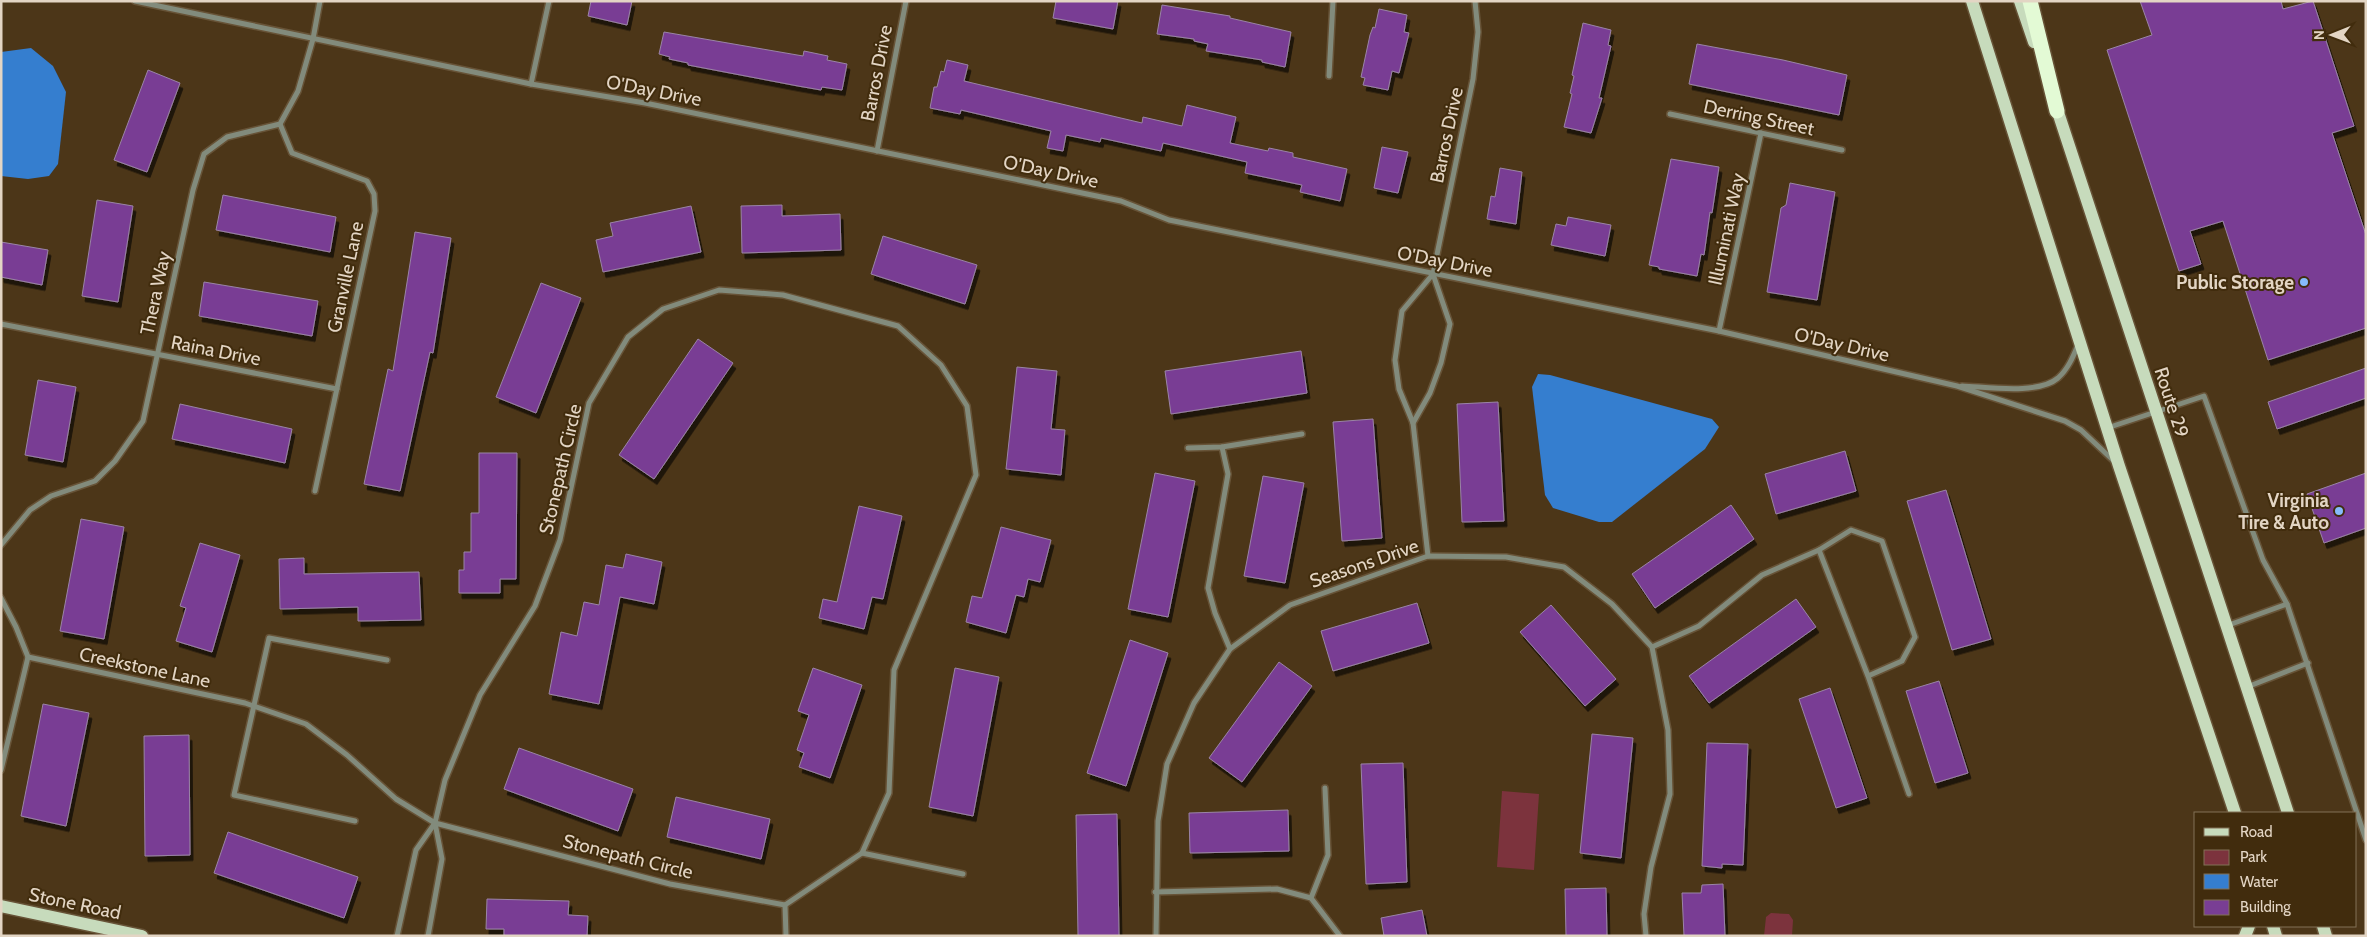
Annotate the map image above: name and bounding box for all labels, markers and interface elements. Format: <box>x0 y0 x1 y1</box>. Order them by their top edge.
north arrow <box>2307 10 2357 60</box>
street label: Barros Drive <box>856 23 897 123</box>
text: N <box>2310 30 2328 40</box>
street label: O'Day Drive <box>604 70 704 111</box>
street label: Barros Drive <box>1425 85 1468 185</box>
street label: Derring Street <box>1701 95 1817 141</box>
street label: O'Day Drive <box>1001 150 1101 193</box>
street label: Illuminati Way <box>1703 171 1750 287</box>
street label: Granville Lane <box>322 219 369 335</box>
street label: O'Day Drive <box>1395 241 1495 282</box>
street label: Thera Way <box>135 249 176 337</box>
place label: Public Storage <box>2176 271 2294 294</box>
marker: Public Storage <box>2298 276 2310 288</box>
street label: O'Day Drive <box>1792 322 1892 367</box>
street label: Raina Drive <box>169 331 263 371</box>
street label: Route 29 <box>2149 364 2194 440</box>
street label: Stonepath Circle <box>534 401 587 537</box>
place label: Virginia Tire & Auto <box>2238 489 2330 534</box>
marker: Virginia Tire & Auto <box>2333 505 2345 517</box>
street label: Seasons Drive <box>1307 534 1422 593</box>
street label: Creekstone Lane <box>77 642 213 693</box>
legend <box>2194 812 2357 927</box>
text: Road <box>2240 823 2273 841</box>
street label: Stonepath Circle <box>560 829 696 884</box>
text: Park <box>2240 848 2267 866</box>
text: Water <box>2240 873 2278 891</box>
street label: Stone Road <box>27 883 123 924</box>
text: Building <box>2240 898 2291 916</box>

